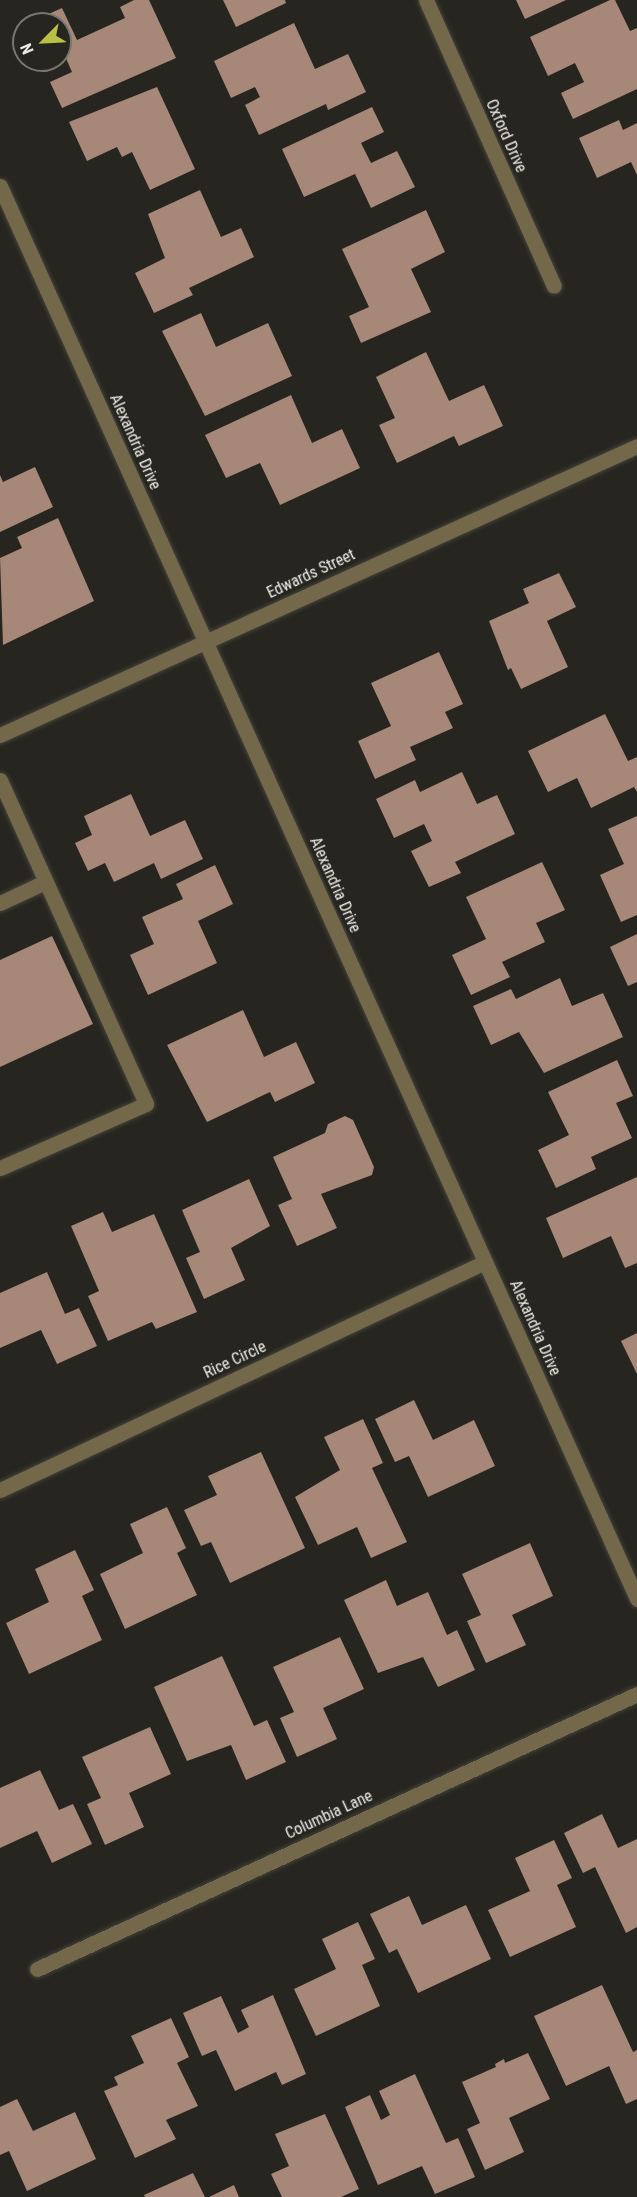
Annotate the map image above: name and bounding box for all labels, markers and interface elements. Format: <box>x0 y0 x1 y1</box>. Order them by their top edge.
north arrow <box>12 12 72 72</box>
text: N <box>16 40 38 57</box>
street label: Oxford Drive <box>481 96 531 176</box>
street label: Alexandria Drive <box>105 391 165 493</box>
street label: Edwards Street <box>264 545 358 603</box>
street label: Alexandria Drive <box>305 834 365 936</box>
street label: Alexandria Drive <box>505 1277 565 1379</box>
street label: Rice Circle <box>201 1337 269 1383</box>
street label: Columbia Lane <box>282 1786 376 1844</box>

